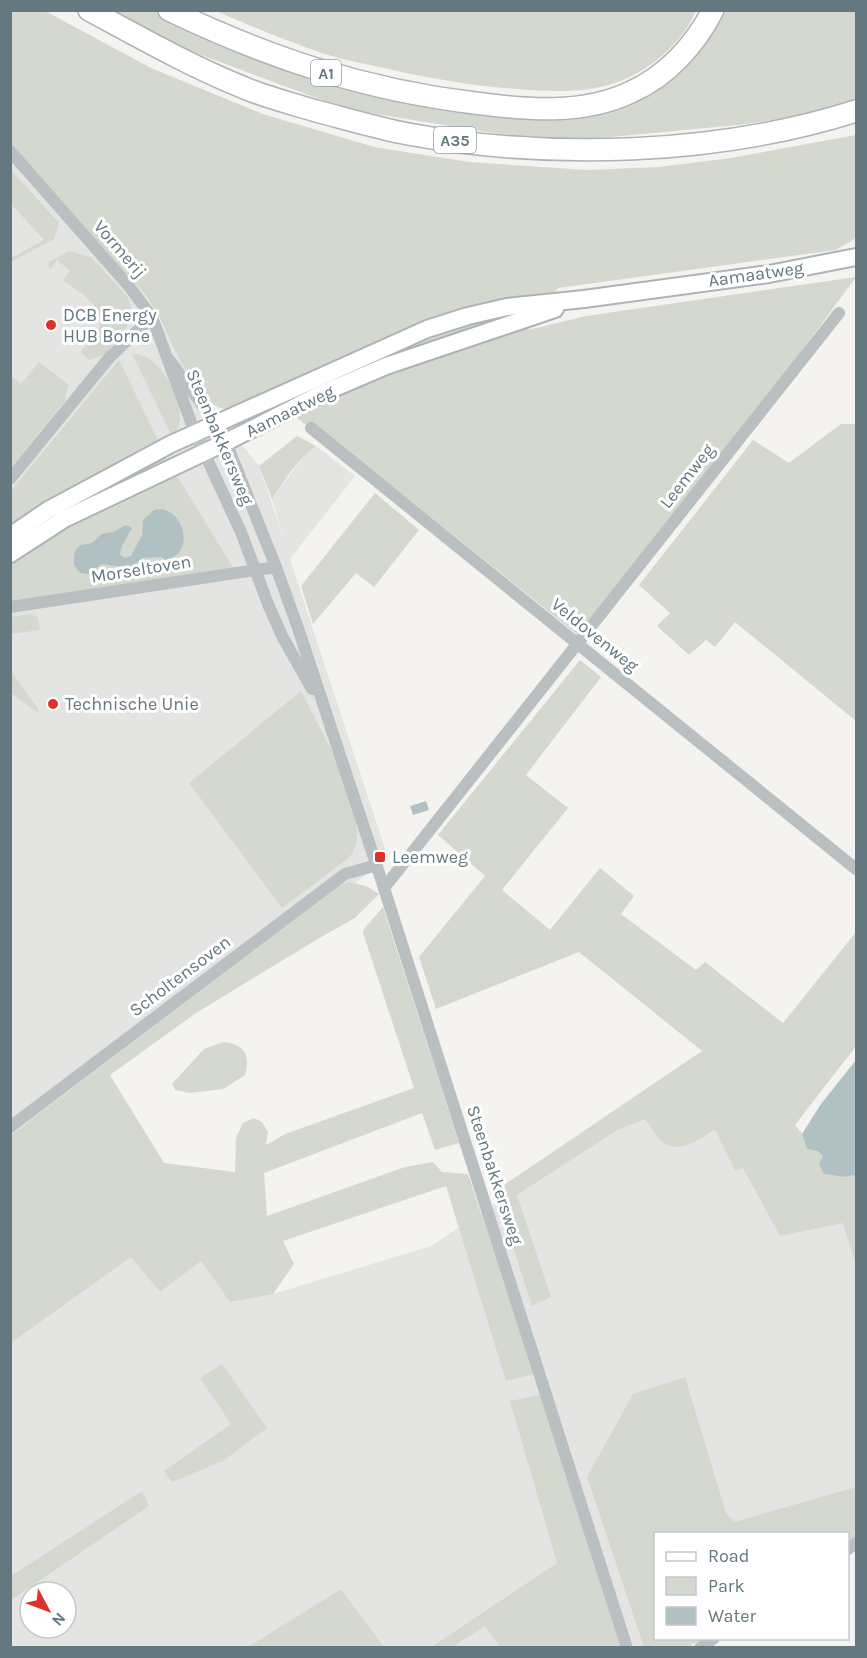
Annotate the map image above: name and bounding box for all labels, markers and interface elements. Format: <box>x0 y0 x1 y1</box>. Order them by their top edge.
road number: A1 <box>311 60 341 86</box>
road number: A35 <box>434 127 476 153</box>
street label: Vormerij <box>89 216 151 282</box>
street label: Aamaatweg <box>707 256 805 292</box>
place label: DCB Energy HUB Borne <box>63 304 157 347</box>
marker: DCB Energy HUB Borne <box>44 318 58 332</box>
street label: Steenbakkersweg <box>181 366 259 508</box>
street label: Aamaatweg <box>242 380 338 442</box>
street label: Leemweg <box>655 439 719 513</box>
street label: Morseltoven <box>89 550 193 588</box>
street label: Veldovenweg <box>547 593 643 677</box>
place label: Technische Unie <box>65 693 199 715</box>
marker: Technische Unie <box>46 697 60 711</box>
place label: Leemweg <box>392 846 468 868</box>
marker: Leemweg <box>373 850 387 864</box>
street label: Scholtensoven <box>125 931 235 1021</box>
street label: Steenbakkersweg <box>462 1102 528 1248</box>
legend <box>654 1532 849 1640</box>
text: Road <box>708 1545 749 1567</box>
text: Park <box>708 1575 745 1597</box>
north arrow <box>18 1580 78 1640</box>
text: Water <box>708 1605 756 1627</box>
text: N <box>48 1609 70 1630</box>

